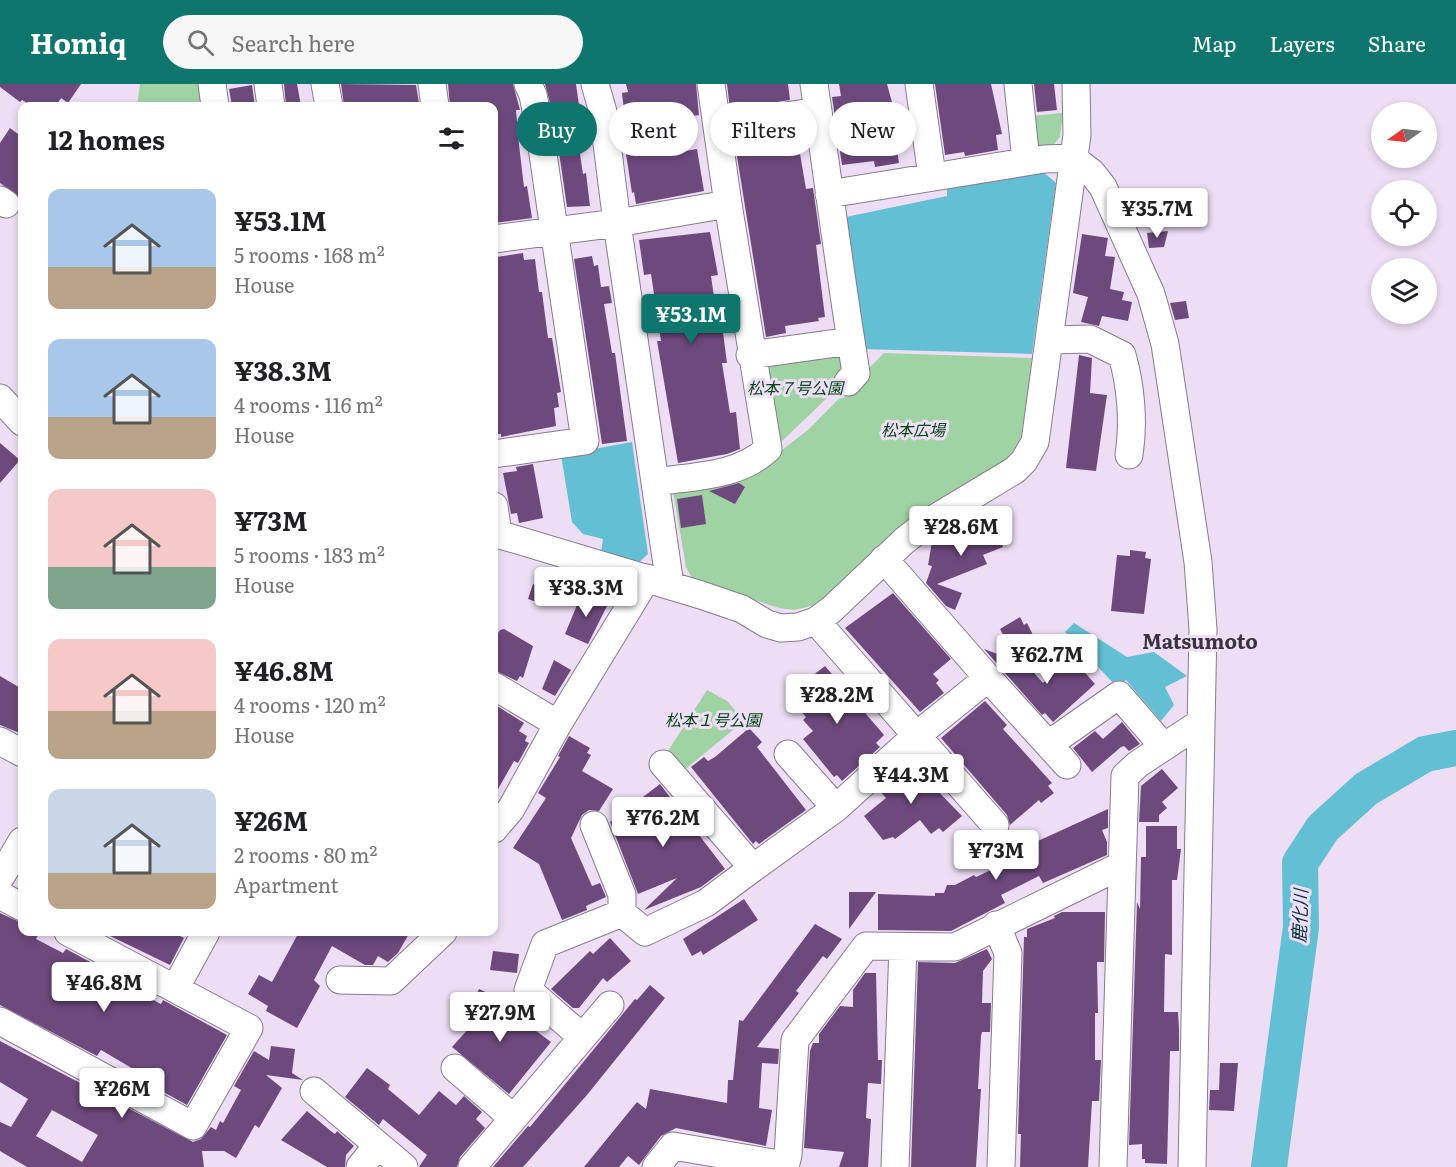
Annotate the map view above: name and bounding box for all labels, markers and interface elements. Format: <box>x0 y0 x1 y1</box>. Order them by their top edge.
search box <box>163 15 583 69</box>
text: Homiq <box>30 21 127 63</box>
icon: search <box>184 26 217 59</box>
text: Search here <box>232 26 355 59</box>
text: Map <box>1192 27 1237 58</box>
text: Layers <box>1270 27 1335 58</box>
text: Share <box>1368 27 1426 58</box>
chip: Buy <box>516 102 597 156</box>
chip: Rent <box>609 102 698 156</box>
chip: Filters <box>710 102 817 156</box>
chip: New <box>829 102 916 156</box>
north arrow <box>1371 102 1437 168</box>
map controls <box>1371 102 1437 324</box>
text: 12 homes <box>48 119 165 158</box>
icon: filters <box>435 122 468 155</box>
button: locate <box>1371 180 1437 246</box>
pin: ¥35.7M <box>1108 188 1206 239</box>
text: ¥35.7M <box>1121 192 1193 222</box>
text: ¥53.1M <box>234 200 327 239</box>
icon: home <box>96 213 168 285</box>
text: 5 rooms · 168 m² <box>234 239 385 269</box>
button: layers <box>1371 258 1437 324</box>
text: House <box>234 269 294 299</box>
pin: ¥53.1M <box>642 294 740 345</box>
text: ¥53.1M <box>655 298 727 328</box>
text: ¥38.3M <box>234 350 332 389</box>
icon: home <box>96 363 168 435</box>
park label: 松本７号公園 <box>747 375 845 399</box>
text: 4 rooms · 116 m² <box>234 389 383 419</box>
park label: 松本広場 <box>881 417 947 441</box>
text: House <box>234 419 294 449</box>
text: ¥73M <box>234 500 308 539</box>
pin: ¥28.6M <box>912 506 1010 557</box>
text: ¥28.6M <box>923 510 999 540</box>
icon: home <box>96 513 168 585</box>
text: 5 rooms · 183 m² <box>234 539 385 569</box>
pin: ¥38.3M <box>537 567 635 618</box>
text: House <box>234 569 294 599</box>
text: ¥38.3M <box>548 571 624 601</box>
district label: Matsumoto <box>1142 625 1258 655</box>
pin: ¥62.7M <box>998 634 1096 685</box>
text: ¥62.7M <box>1010 638 1084 668</box>
text: ¥46.8M <box>234 650 334 689</box>
icon: home <box>96 663 168 735</box>
pin: ¥28.2M <box>788 674 886 725</box>
text: ¥28.2M <box>800 678 874 708</box>
text: 4 rooms · 120 m² <box>234 689 386 719</box>
park label: 松本１号公園 <box>665 707 763 731</box>
text: House <box>234 719 294 749</box>
pin: ¥44.3M <box>862 754 960 805</box>
text: ¥44.3M <box>873 758 949 788</box>
pin: ¥76.2M <box>614 797 712 848</box>
text: ¥26M <box>234 800 308 839</box>
text: ¥76.2M <box>626 801 700 831</box>
icon: home <box>96 813 168 885</box>
pin: ¥73M <box>960 830 1032 881</box>
text: ¥73M <box>968 834 1024 864</box>
text: 2 rooms · 80 m² <box>234 839 377 869</box>
text: Apartment <box>234 869 339 899</box>
water label: 鹿化川 <box>1285 887 1314 943</box>
pin: ¥46.8M <box>55 962 153 1013</box>
text: ¥46.8M <box>66 966 142 996</box>
pin: ¥27.9M <box>451 992 549 1043</box>
text: ¥27.9M <box>464 996 536 1026</box>
pin: ¥26M <box>86 1068 158 1119</box>
text: ¥26M <box>93 1072 151 1102</box>

